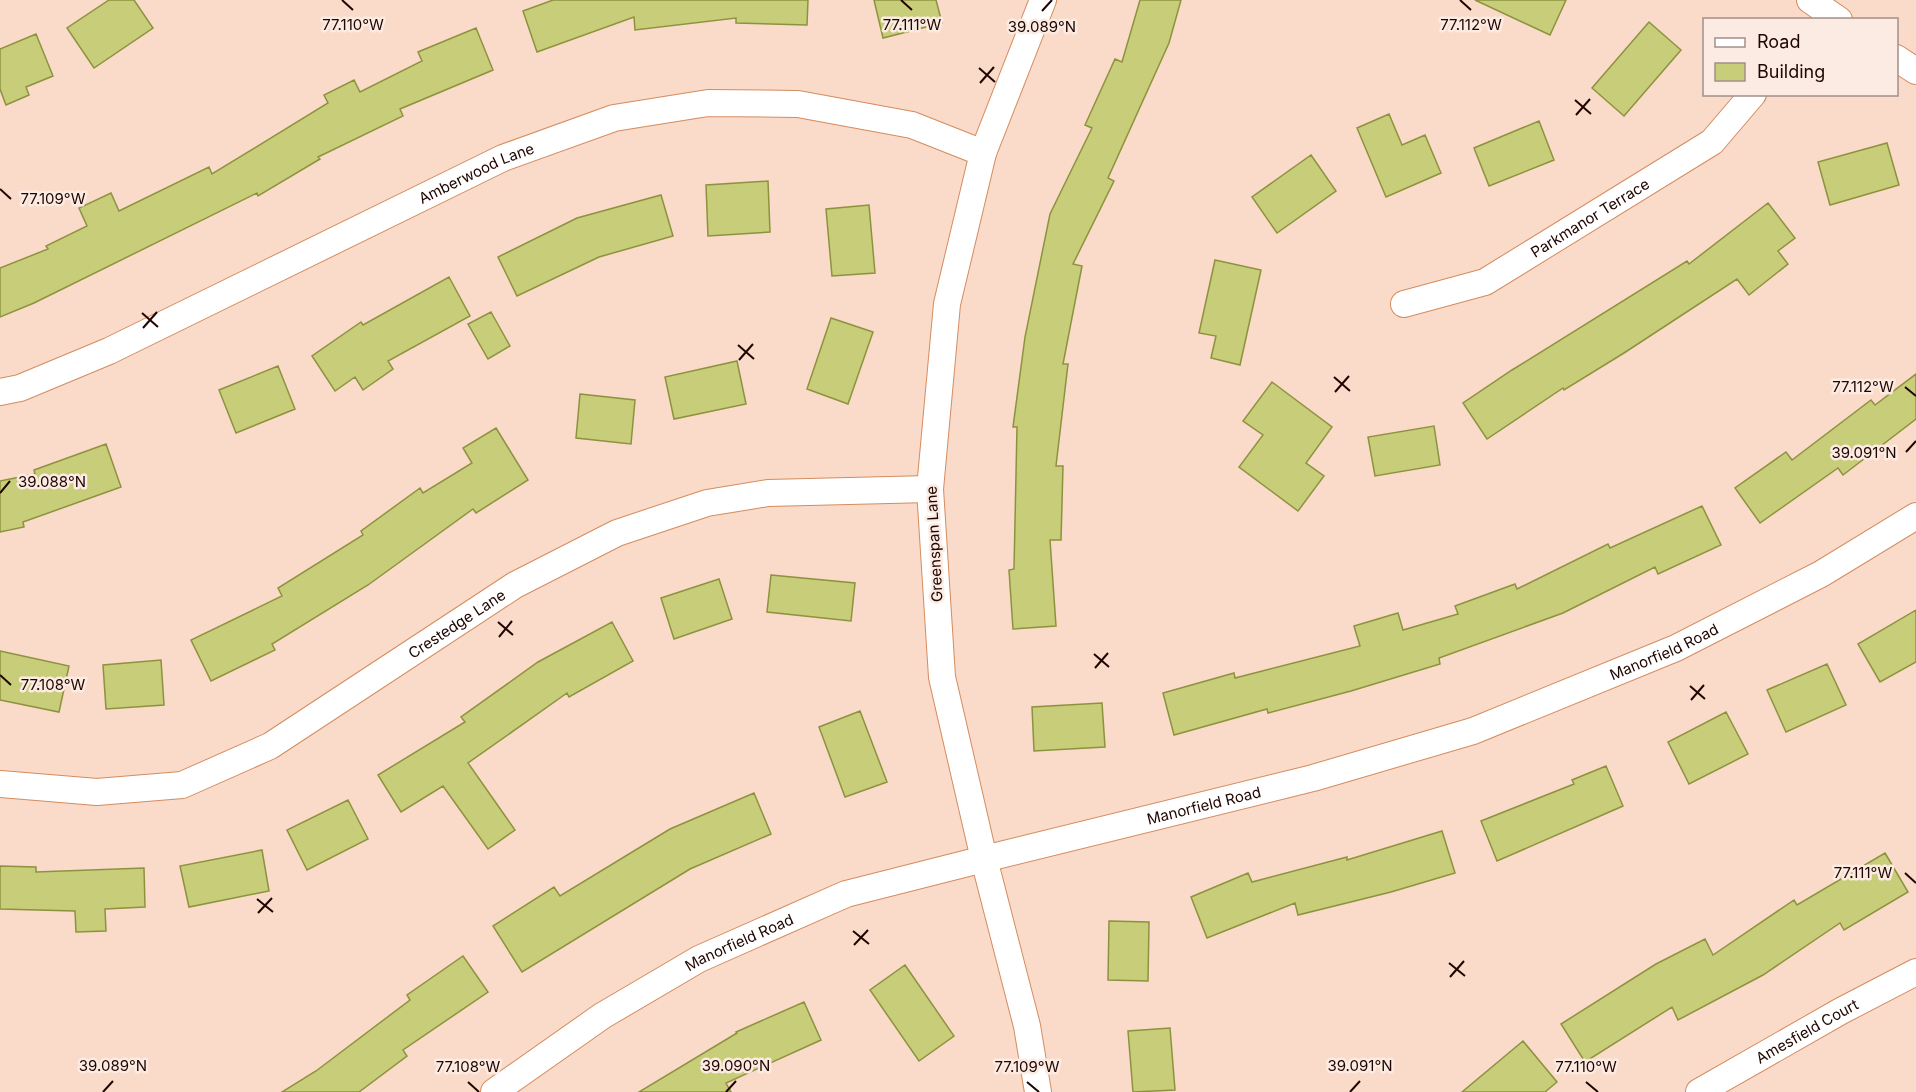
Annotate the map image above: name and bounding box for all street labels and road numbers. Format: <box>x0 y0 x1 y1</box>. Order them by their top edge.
street label: Amberwood Lane <box>415 138 536 207</box>
street label: Parkmanor Terrace <box>1527 174 1653 261</box>
street label: Greenspan Lane <box>921 485 947 603</box>
street label: Crestedge Lane <box>404 585 509 662</box>
street label: Manorfield Road <box>1607 619 1721 684</box>
street label: Manorfield Road <box>1145 782 1263 828</box>
street label: Manorfield Road <box>681 909 796 975</box>
street label: Amesfield Court <box>1752 994 1861 1067</box>

